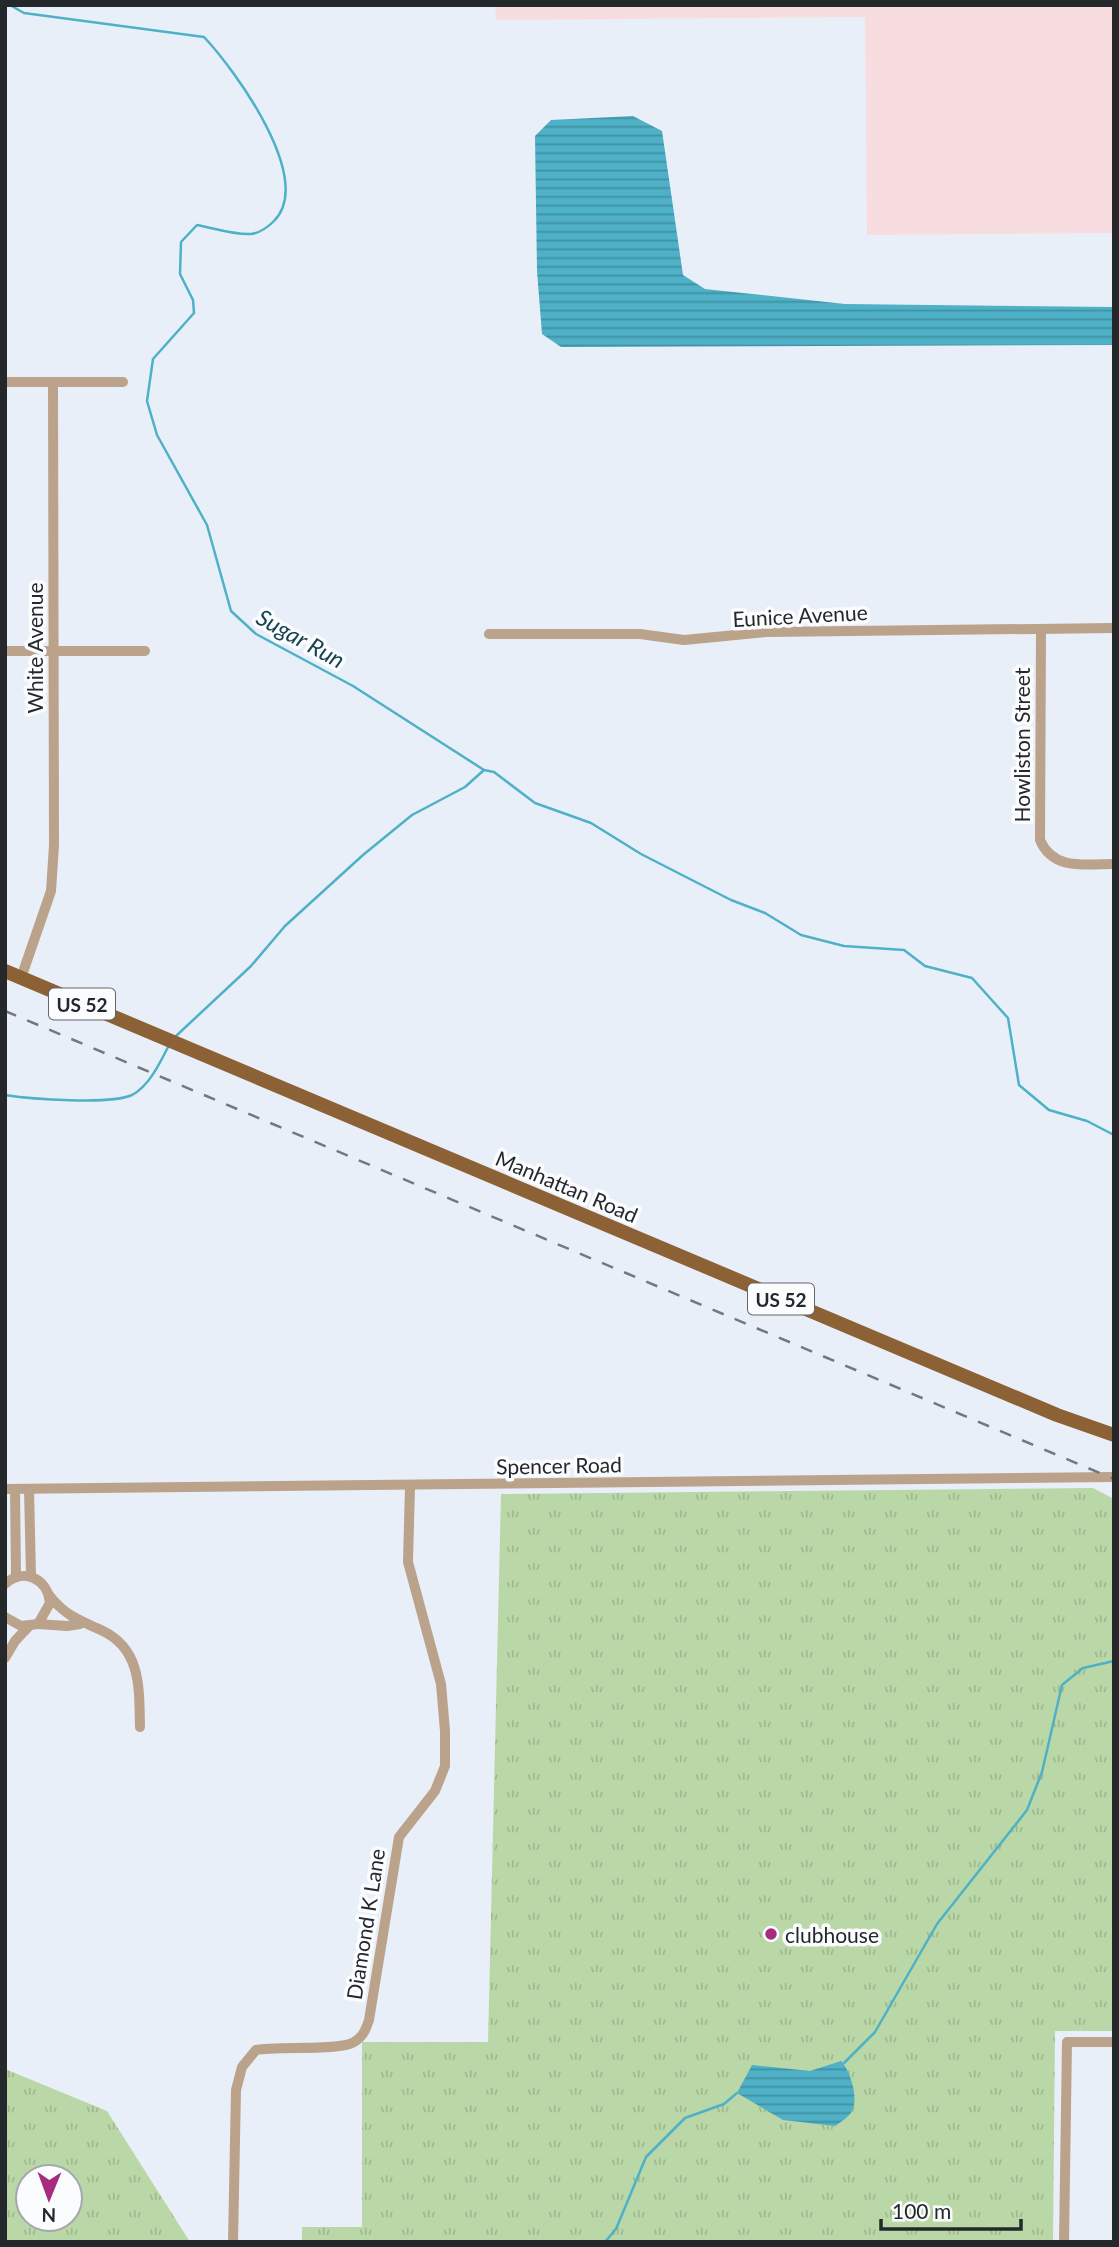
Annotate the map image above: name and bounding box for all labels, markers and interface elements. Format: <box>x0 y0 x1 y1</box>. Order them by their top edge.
street label: White Avenue <box>22 582 47 714</box>
street label: Eunice Avenue <box>732 599 868 631</box>
water label: Sugar Run <box>252 602 350 674</box>
street label: Howliston Street <box>1009 667 1034 822</box>
road number: US 52 <box>49 988 115 1020</box>
street label: Manhattan Road <box>492 1145 642 1227</box>
road number: US 52 <box>748 1284 814 1315</box>
street label: Spencer Road <box>496 1451 622 1479</box>
street label: Diamond K Lane <box>341 1847 389 2001</box>
place label: clubhouse <box>785 1922 879 1947</box>
marker: clubhouse <box>763 1926 779 1942</box>
north arrow <box>14 2163 84 2233</box>
scale bar <box>881 2188 1021 2232</box>
text: 100 m <box>892 2198 951 2223</box>
text: N <box>41 2204 56 2227</box>

